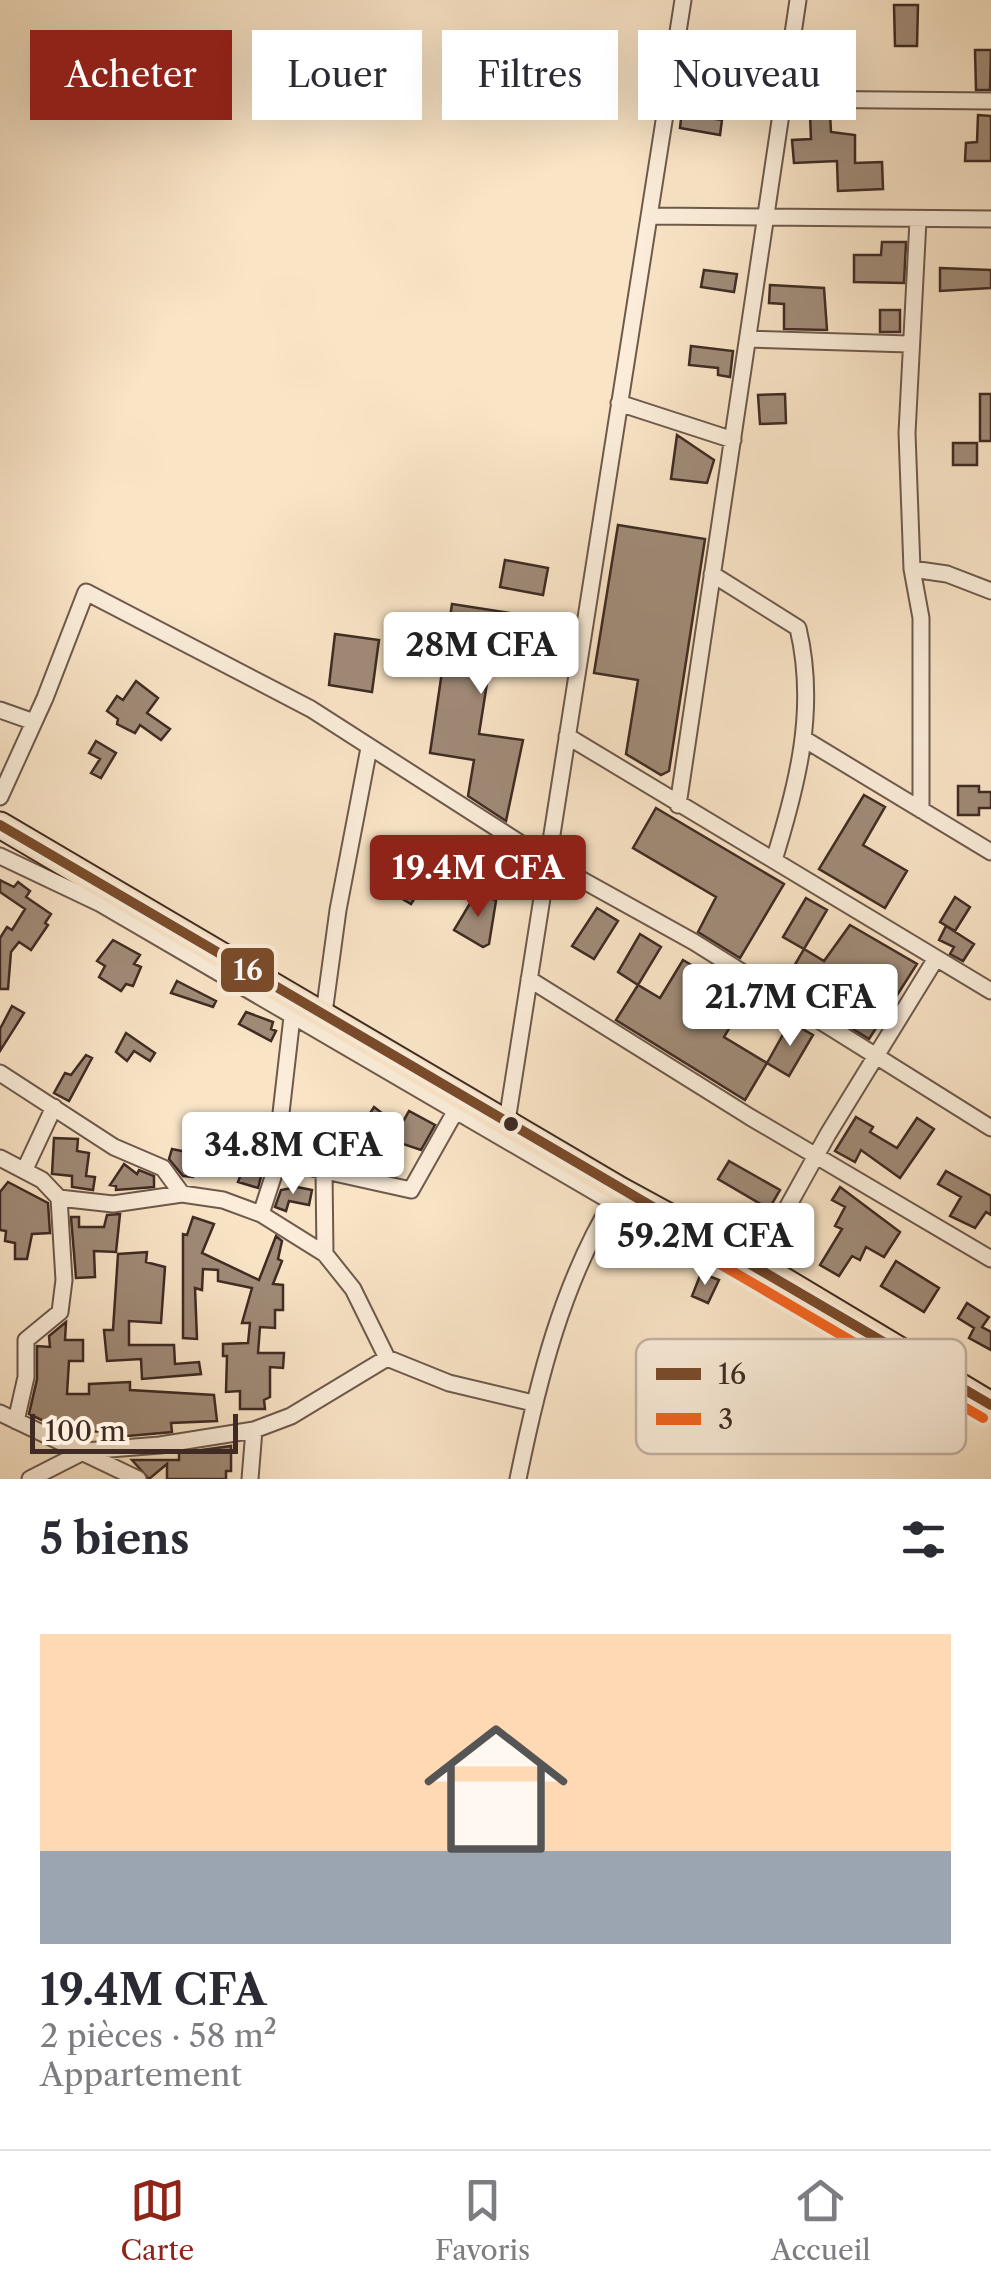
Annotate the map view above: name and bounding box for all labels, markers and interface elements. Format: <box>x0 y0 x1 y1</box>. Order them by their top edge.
chip: Acheter <box>30 30 232 120</box>
chip: Louer <box>252 30 422 120</box>
chip: Filtres <box>442 30 618 120</box>
chip: Nouveau <box>638 30 856 120</box>
pin: 28M CFA <box>389 612 573 697</box>
text: 28M CFA <box>406 625 556 664</box>
pin: 19.4M CFA <box>364 835 592 920</box>
text: 19.4M CFA <box>392 848 564 887</box>
line badge: 16 <box>219 946 276 994</box>
text: 16 <box>233 953 263 987</box>
pin: 21.7M CFA <box>676 964 904 1049</box>
text: 21.7M CFA <box>705 977 875 1016</box>
pin: 34.8M CFA <box>179 1112 407 1197</box>
unlabelled marker <box>501 1114 521 1134</box>
text: 34.8M CFA <box>204 1125 382 1164</box>
pin: 59.2M CFA <box>591 1203 819 1288</box>
text: 59.2M CFA <box>617 1216 793 1255</box>
legend <box>636 1339 966 1454</box>
text: 16 <box>718 1357 746 1391</box>
text: 3 <box>718 1402 733 1436</box>
scale bar <box>30 1409 238 1454</box>
text: 100 m <box>45 1414 126 1448</box>
icon: filters <box>896 1512 951 1567</box>
text: 5 biens <box>40 1513 189 1565</box>
icon: home <box>406 1699 586 1879</box>
text: 19.4M CFA <box>40 1964 266 2016</box>
text: 2 pièces · 58 m² <box>40 2016 277 2055</box>
text: Appartement <box>40 2055 242 2094</box>
tab: Carte <box>120 2173 194 2267</box>
tab: Favoris <box>435 2173 530 2267</box>
tab: Accueil <box>771 2173 871 2267</box>

